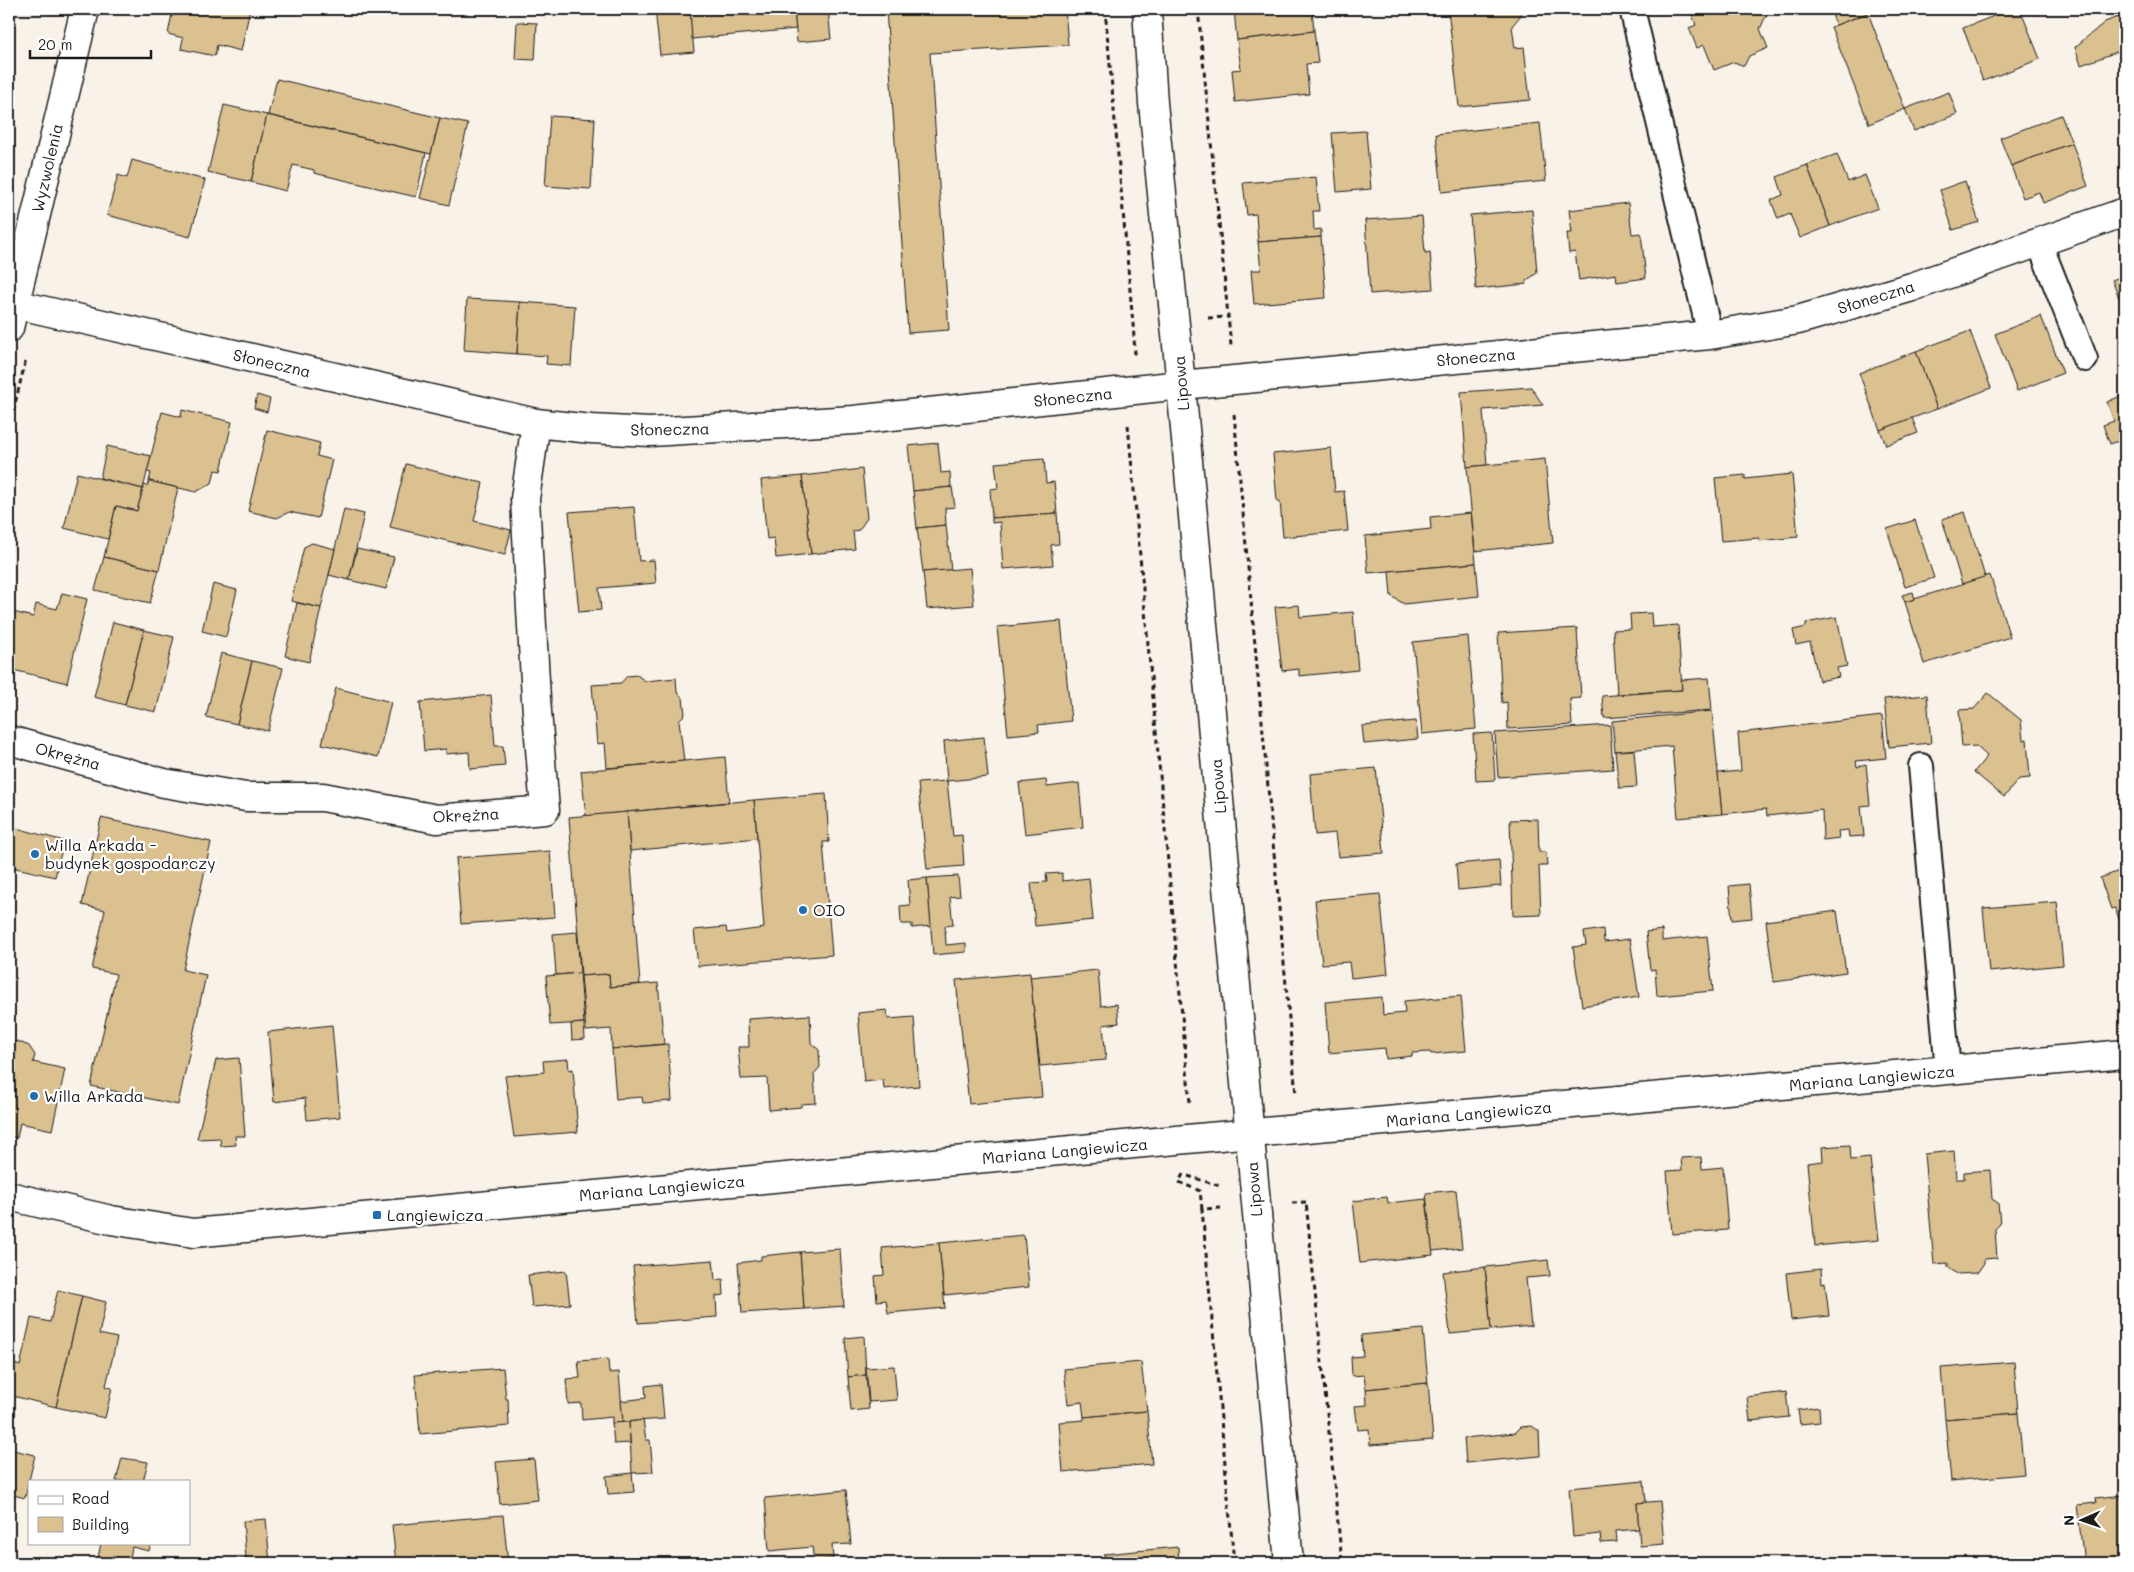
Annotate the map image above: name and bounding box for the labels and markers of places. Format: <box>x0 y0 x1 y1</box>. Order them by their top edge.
place label: Willa Arkada - budynek gospodarczy <box>45 834 216 873</box>
marker: Willa Arkada - budynek gospodarczy <box>29 848 41 860</box>
place label: OIO <box>813 899 845 920</box>
marker: OIO <box>797 904 809 916</box>
place label: Willa Arkada <box>44 1085 144 1106</box>
marker: Willa Arkada <box>28 1090 40 1102</box>
place label: Langiewicza <box>387 1204 484 1225</box>
marker: Langiewicza <box>371 1209 383 1221</box>

